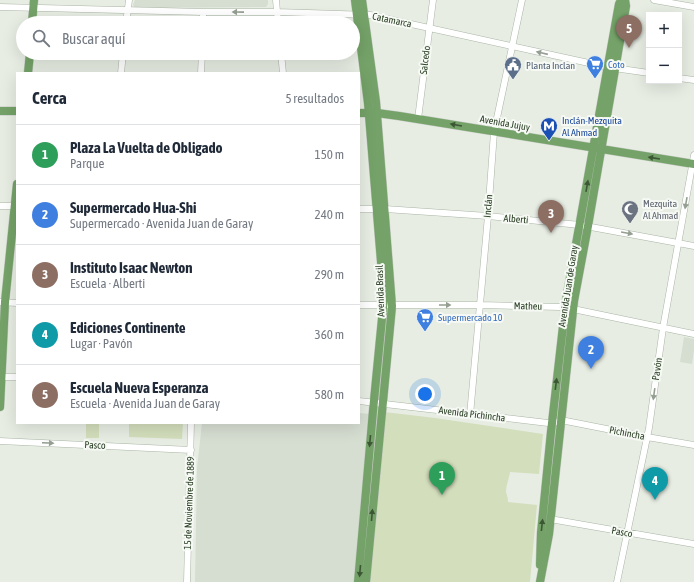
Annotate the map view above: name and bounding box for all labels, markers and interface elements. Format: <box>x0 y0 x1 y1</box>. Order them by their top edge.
one-way arrow <box>231 9 244 15</box>
street label: Catamarca <box>371 10 413 30</box>
map controls <box>646 12 682 84</box>
button: + <box>646 12 682 48</box>
pin: 5 <box>616 15 642 48</box>
search box <box>16 16 360 60</box>
icon: search <box>30 27 52 49</box>
text: Buscar aquí <box>62 30 125 47</box>
street label: Salcedo <box>418 45 432 75</box>
button: − <box>646 48 682 84</box>
one-way arrow <box>536 49 548 55</box>
supermarket icon: Coto <box>585 54 605 79</box>
public building icon: Planta Inclan <box>503 55 523 80</box>
place label: Coto <box>608 59 625 70</box>
place label: Planta Inclan <box>526 60 575 71</box>
text: Cerca <box>32 88 67 108</box>
text: 5 resultados <box>285 91 344 106</box>
street label: Avenida Jujuy <box>479 113 531 133</box>
place label: Inclán-Mezquita Al Ahmad <box>562 115 622 138</box>
metro station icon: Inclán-Mezquita Al Ahmad <box>539 116 559 141</box>
one-way arrow <box>450 122 462 128</box>
text: Plaza La Vuelta de Obligado <box>70 139 223 156</box>
text: 1 <box>42 147 48 162</box>
text: 150 m <box>315 147 344 162</box>
one-way arrow <box>648 155 660 161</box>
text: Parque <box>70 156 104 171</box>
one-way arrow <box>584 180 590 192</box>
street label: Inclán <box>482 194 495 218</box>
one-way arrow <box>682 197 688 209</box>
place label: Mezquita Al Ahmad <box>643 198 679 221</box>
text: Supermercado Hua-Shi <box>70 199 196 216</box>
mosque icon: Mezquita Al Ahmad <box>620 199 640 224</box>
pin: 3 <box>538 200 564 233</box>
text: 2 <box>42 207 48 222</box>
text: 240 m <box>315 207 344 222</box>
street label: Alberti <box>503 212 529 226</box>
text: Supermercado · Avenida Juan de Garay <box>70 216 253 231</box>
one-way arrow <box>621 230 633 236</box>
street label: Avenida Juan de Garay <box>556 244 580 328</box>
text: Instituto Isaac Newton <box>70 259 193 276</box>
street label: Avenida Brasil <box>374 264 386 317</box>
text: 3 <box>42 267 48 282</box>
text: 290 m <box>315 267 344 282</box>
text: Escuela · Alberti <box>70 276 145 291</box>
street label: Matheu <box>514 300 542 312</box>
one-way arrow <box>439 302 451 309</box>
supermarket icon: Supermercado 10 <box>415 307 435 332</box>
place label: Supermercado 10 <box>438 312 503 323</box>
text: Ediciones Continente <box>70 319 186 336</box>
text: 4 <box>42 327 48 342</box>
text: 360 m <box>315 327 344 342</box>
text: Lugar · Pavón <box>70 336 133 351</box>
pin: 2 <box>578 336 604 369</box>
street label: Pavón <box>650 357 664 381</box>
one-way arrow <box>553 378 560 390</box>
text: Escuela Nueva Esperanza <box>70 379 208 396</box>
your location <box>415 384 435 404</box>
text: 5 <box>42 387 48 402</box>
text: 580 m <box>315 387 344 402</box>
one-way arrow <box>651 388 657 400</box>
text: Escuela · Avenida Juan de Garay <box>70 396 220 411</box>
street label: Avenida Pichincha <box>438 404 506 424</box>
street label: Pichincha <box>608 424 646 442</box>
one-way arrow <box>367 435 374 447</box>
street label: Pasco <box>84 439 106 451</box>
one-way arrow <box>42 440 55 446</box>
street label: 15 de Noviembre de 1889 <box>182 456 196 550</box>
pin: 1 <box>429 462 455 495</box>
pin: 4 <box>642 467 668 500</box>
one-way arrow <box>369 509 375 521</box>
one-way arrow <box>539 519 545 531</box>
street label: Pasco <box>611 525 634 539</box>
one-way arrow <box>356 565 363 577</box>

